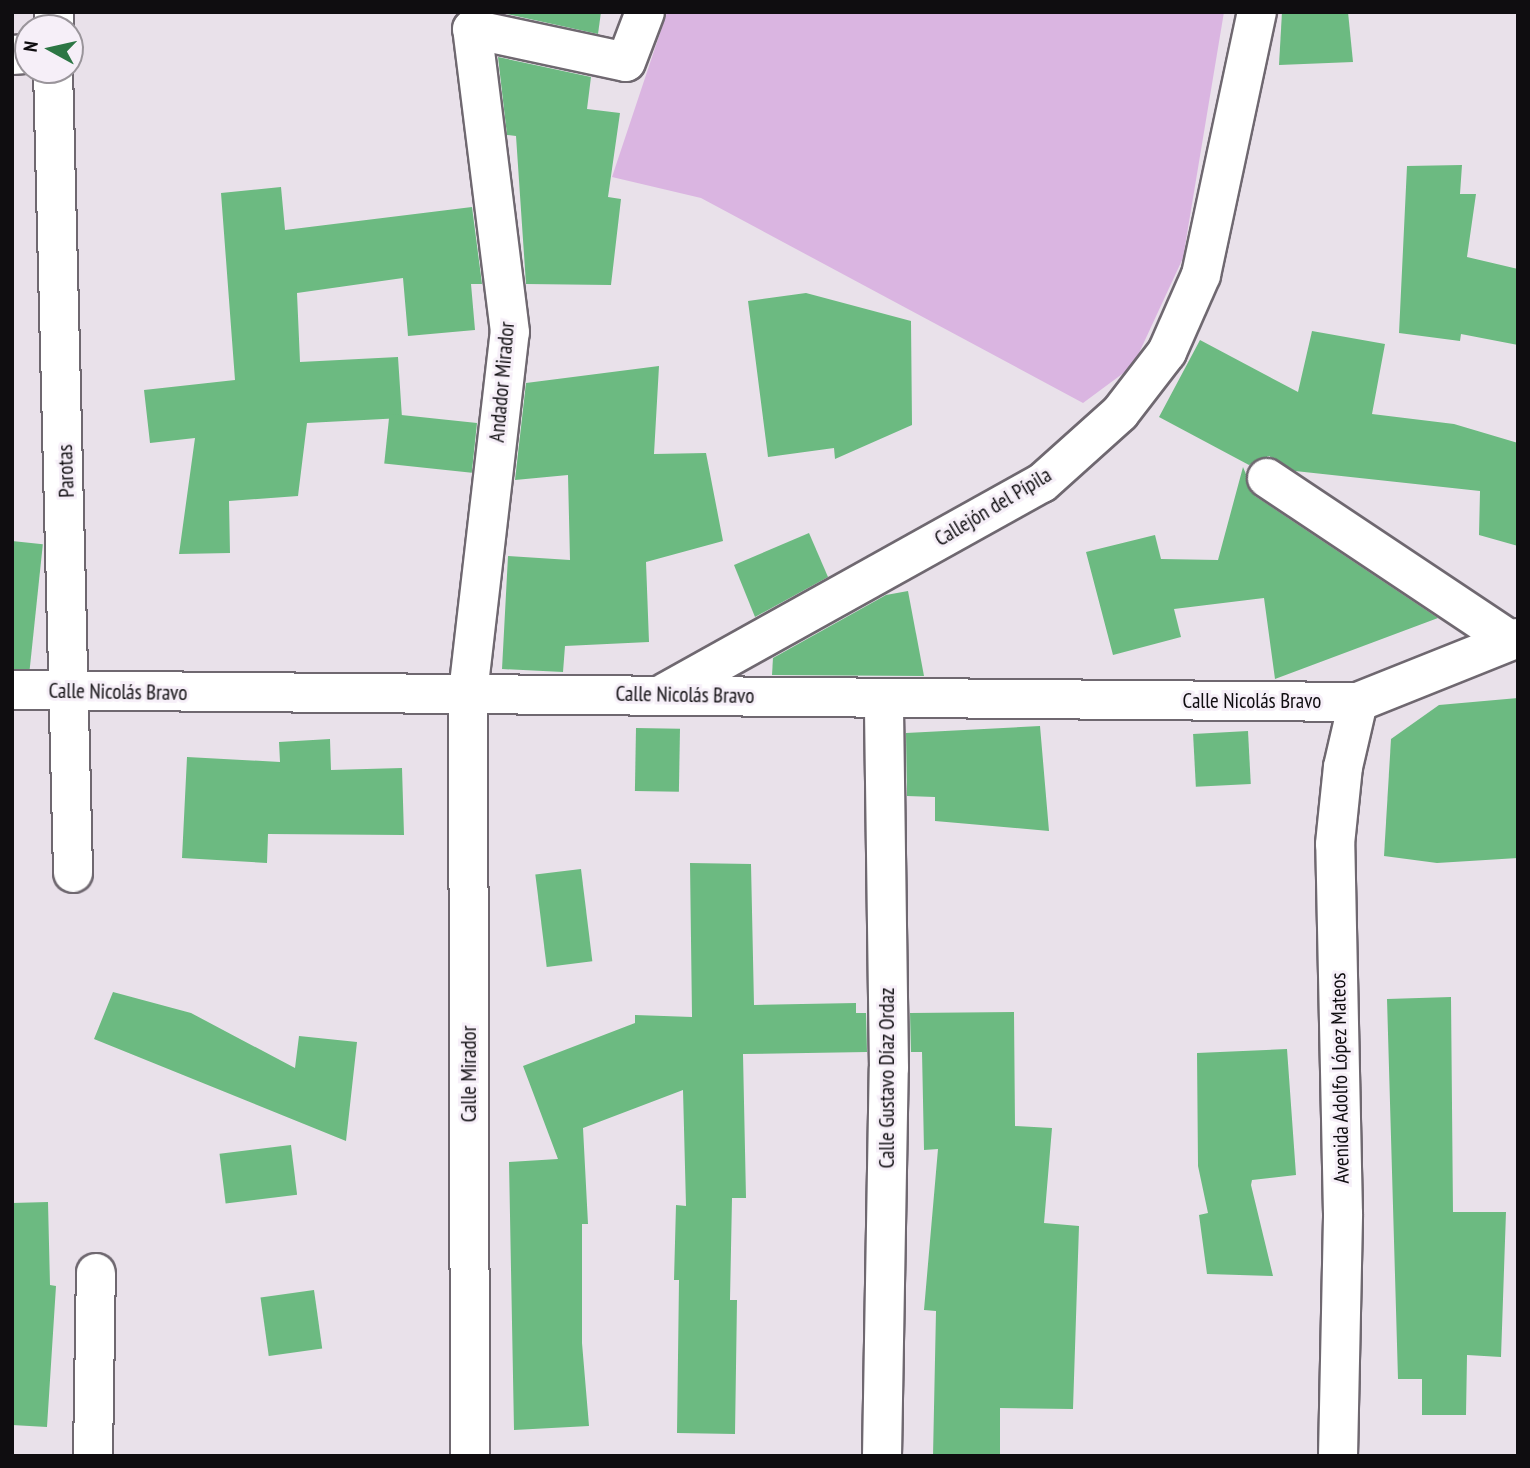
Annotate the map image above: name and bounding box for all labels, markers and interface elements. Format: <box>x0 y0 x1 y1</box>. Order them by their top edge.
north arrow <box>14 14 84 84</box>
text: N <box>18 40 43 53</box>
street label: Andador Mirador <box>484 321 520 443</box>
street label: Parotas <box>52 444 80 498</box>
street label: Callejón del Pípila <box>930 462 1056 552</box>
street label: Calle Nicolás Bravo <box>48 678 188 706</box>
street label: Calle Nicolás Bravo <box>615 681 755 709</box>
street label: Calle Nicolás Bravo <box>1183 688 1321 714</box>
street label: Avenida Adolfo López Mateos <box>1326 972 1354 1184</box>
street label: Calle Gustavo Díaz Ordaz <box>874 987 900 1169</box>
street label: Calle Mirador <box>456 1026 482 1122</box>

